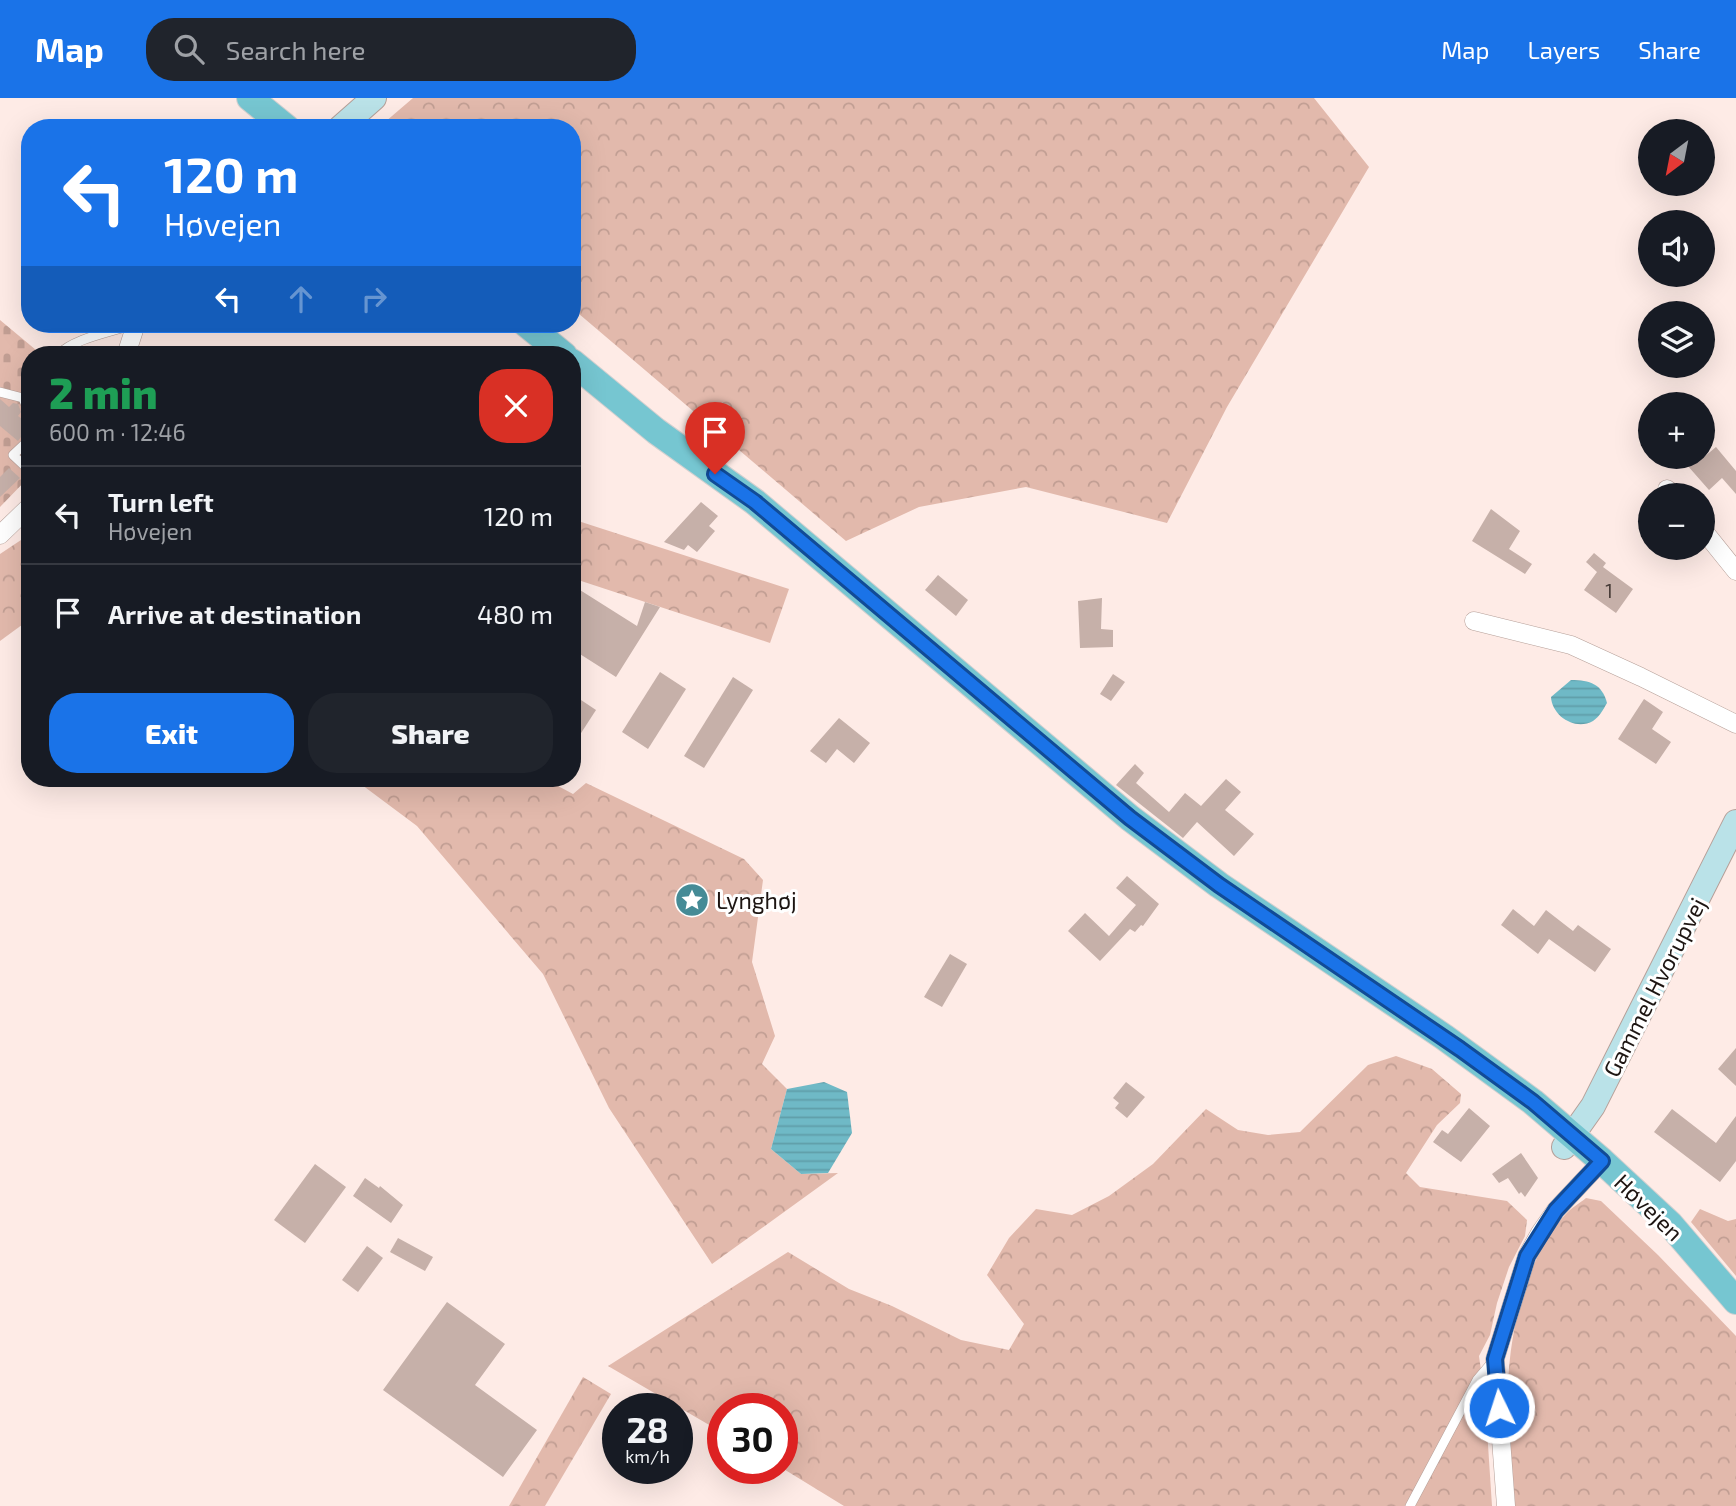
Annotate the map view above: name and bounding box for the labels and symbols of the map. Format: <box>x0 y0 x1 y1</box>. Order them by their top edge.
north arrow <box>1638 119 1715 196</box>
pin <box>685 402 745 474</box>
house number: 1 <box>1605 579 1613 602</box>
place icon: Lynghøj <box>673 881 711 919</box>
place label: Lynghøj <box>716 886 797 914</box>
street label: Gammel Hvorupvej <box>1597 893 1711 1081</box>
street label: Høvejen <box>1609 1168 1689 1246</box>
position arrow <box>1462 1371 1536 1445</box>
speed limit sign: 30 <box>707 1393 798 1484</box>

